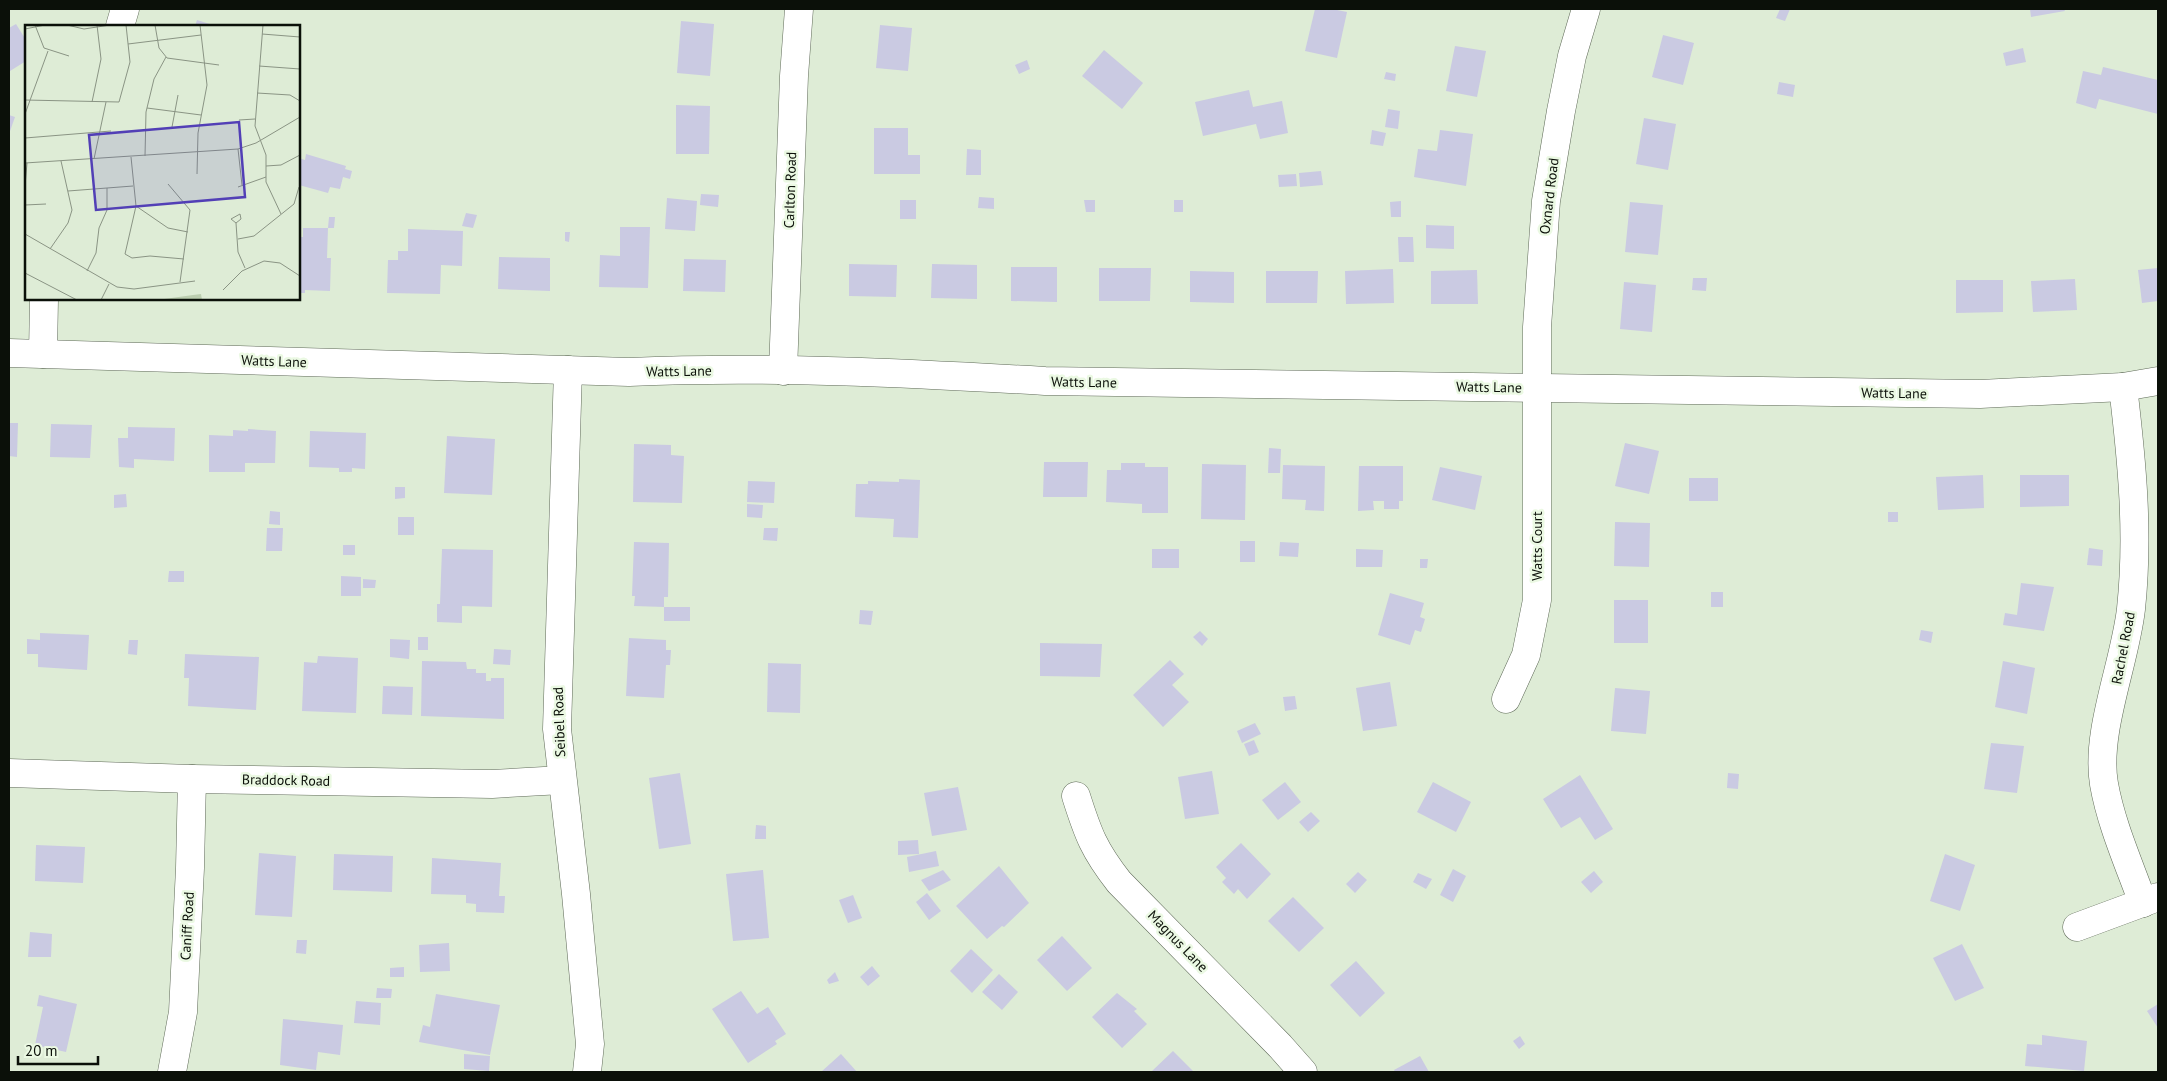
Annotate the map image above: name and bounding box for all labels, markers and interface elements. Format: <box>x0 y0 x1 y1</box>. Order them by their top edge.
inset map <box>25 25 300 300</box>
street label: Carlton Road <box>780 151 800 229</box>
street label: Oxnard Road <box>1535 157 1563 235</box>
street label: Watts Lane <box>241 351 307 371</box>
street label: Watts Lane <box>646 361 712 381</box>
street label: Watts Lane <box>1051 372 1117 392</box>
street label: Watts Lane <box>1456 377 1522 397</box>
street label: Watts Lane <box>1861 383 1927 403</box>
street label: Watts Court <box>1528 511 1546 581</box>
street label: Rachel Road <box>2107 610 2139 686</box>
street label: Seibel Road <box>549 686 569 758</box>
street label: Braddock Road <box>242 770 330 790</box>
street label: Caniff Road <box>176 891 198 961</box>
street label: Magnus Lane <box>1144 906 1212 976</box>
scale bar <box>18 1034 98 1066</box>
text: 20 m <box>25 1041 58 1060</box>

